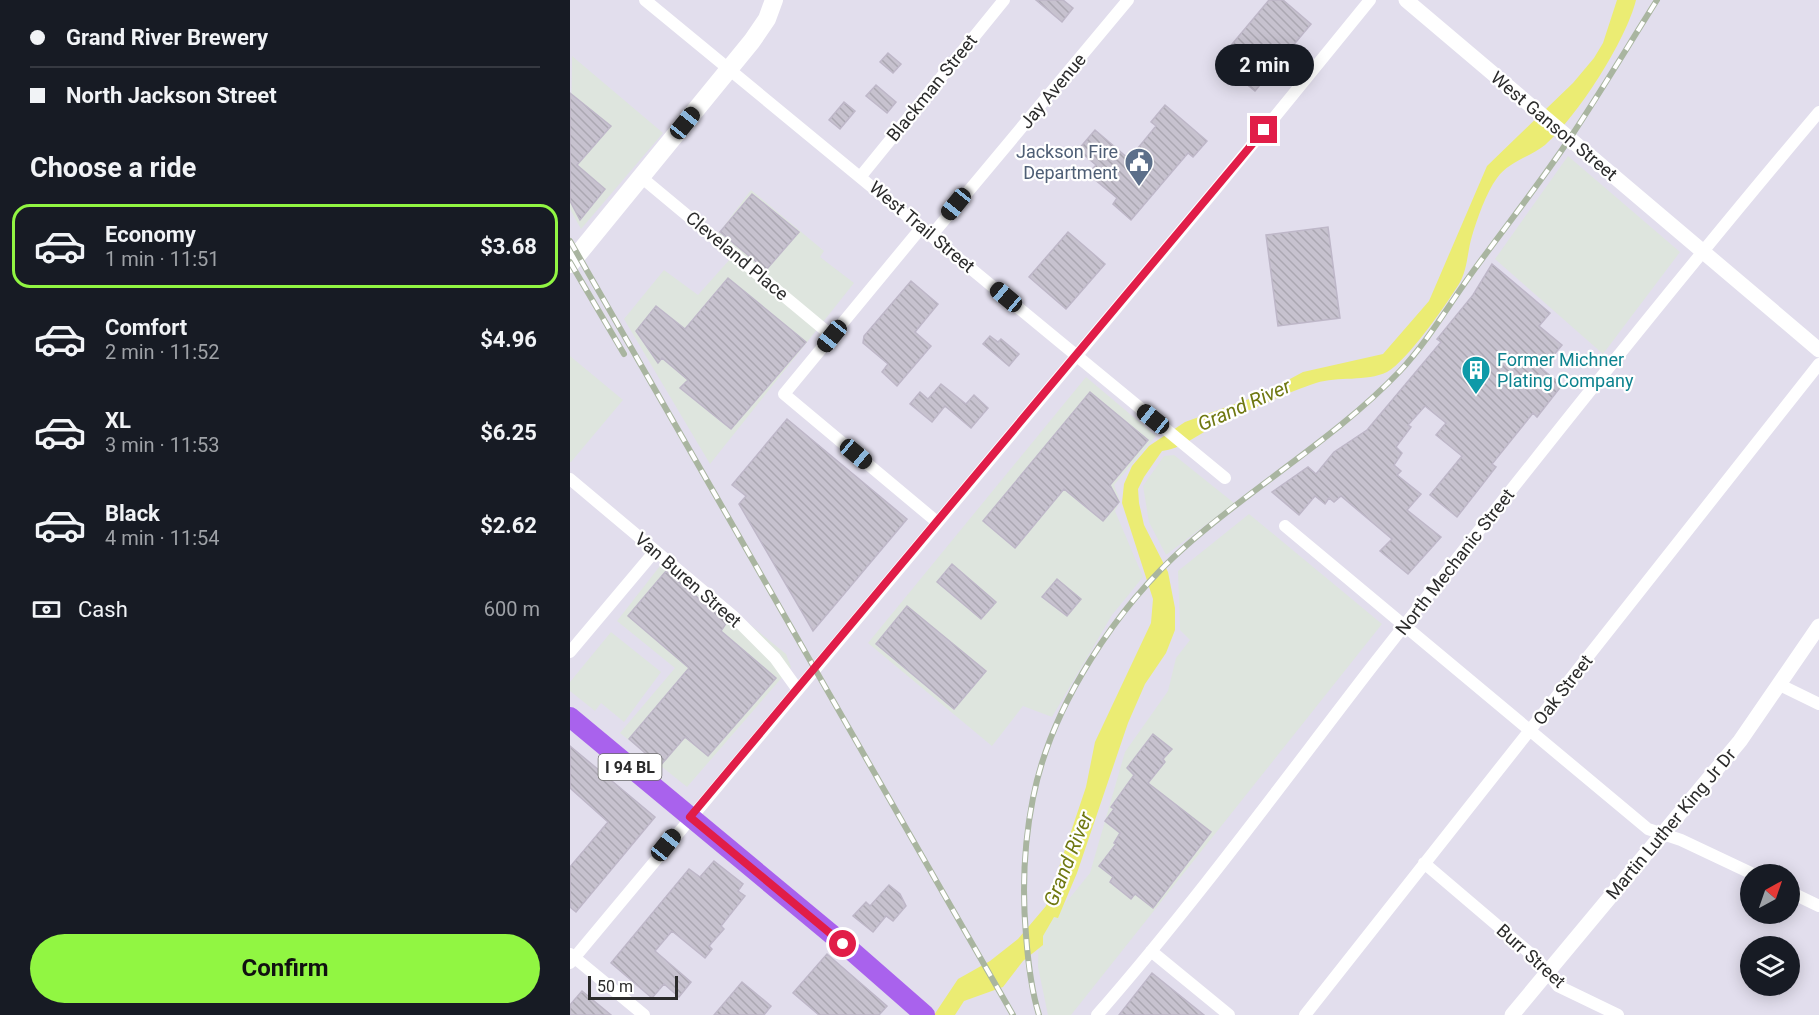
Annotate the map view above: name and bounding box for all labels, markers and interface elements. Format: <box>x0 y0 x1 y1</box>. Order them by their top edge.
text: Grand River Brewery <box>66 25 268 50</box>
street label: Blackman Street <box>882 30 981 145</box>
callout: 2 min <box>1214 43 1314 85</box>
street label: Jay Avenue <box>1015 49 1090 132</box>
text: 2 min <box>1239 53 1290 77</box>
street label: West Ganson Street <box>1487 67 1622 185</box>
text: North Jackson Street <box>66 83 277 108</box>
car <box>667 103 703 143</box>
route end <box>1250 116 1277 143</box>
place label: Jackson Fire Department <box>1016 141 1118 183</box>
public building icon: Jackson Fire Department <box>1123 146 1155 188</box>
text: Choose a ride <box>30 152 196 184</box>
street label: West Trail Street <box>865 177 979 277</box>
car <box>938 184 974 224</box>
street label: Cleveland Place <box>682 207 793 304</box>
icon: car <box>33 219 87 273</box>
text: Economy <box>105 222 196 247</box>
text: $3.68 <box>480 234 537 259</box>
text: 1 min · 11:51 <box>105 247 220 271</box>
car <box>986 279 1026 315</box>
icon: car <box>33 312 87 366</box>
text: Comfort <box>105 315 187 340</box>
car <box>814 316 850 356</box>
text: $4.96 <box>480 327 537 352</box>
text: 2 min · 11:52 <box>105 340 220 364</box>
place label: Former Michner Plating Company <box>1497 349 1634 391</box>
building icon: Former Michner Plating Company <box>1460 354 1492 396</box>
water label: Grand River <box>1194 373 1296 436</box>
car <box>1133 401 1173 437</box>
icon: car <box>33 405 87 459</box>
text: XL <box>105 408 131 433</box>
text: $6.25 <box>480 420 537 445</box>
text: 3 min · 11:53 <box>105 433 220 457</box>
car <box>836 436 876 472</box>
street label: North Mechanic Street <box>1391 484 1518 639</box>
icon: car <box>33 498 87 552</box>
text: Black <box>105 501 160 526</box>
text: $2.62 <box>480 513 537 538</box>
text: 4 min · 11:54 <box>105 526 220 550</box>
street label: Van Buren Street <box>631 528 746 631</box>
icon: cash <box>30 593 63 626</box>
text: Cash <box>78 597 128 622</box>
text: 600 m <box>484 597 540 621</box>
street label: Oak Street <box>1529 650 1597 729</box>
street label: Martin Luther King Jr Dr <box>1601 744 1740 903</box>
road number: I 94 BL <box>598 754 662 780</box>
water label: Grand River <box>1038 807 1098 910</box>
car <box>648 825 684 865</box>
north arrow <box>1740 864 1800 924</box>
map controls <box>1740 864 1800 996</box>
street label: Burr Street <box>1493 919 1570 992</box>
route start <box>829 930 856 957</box>
button: Confirm <box>30 934 540 1003</box>
button: layers <box>1740 936 1800 996</box>
scale bar <box>588 973 678 1000</box>
text: 50 m <box>597 977 633 996</box>

